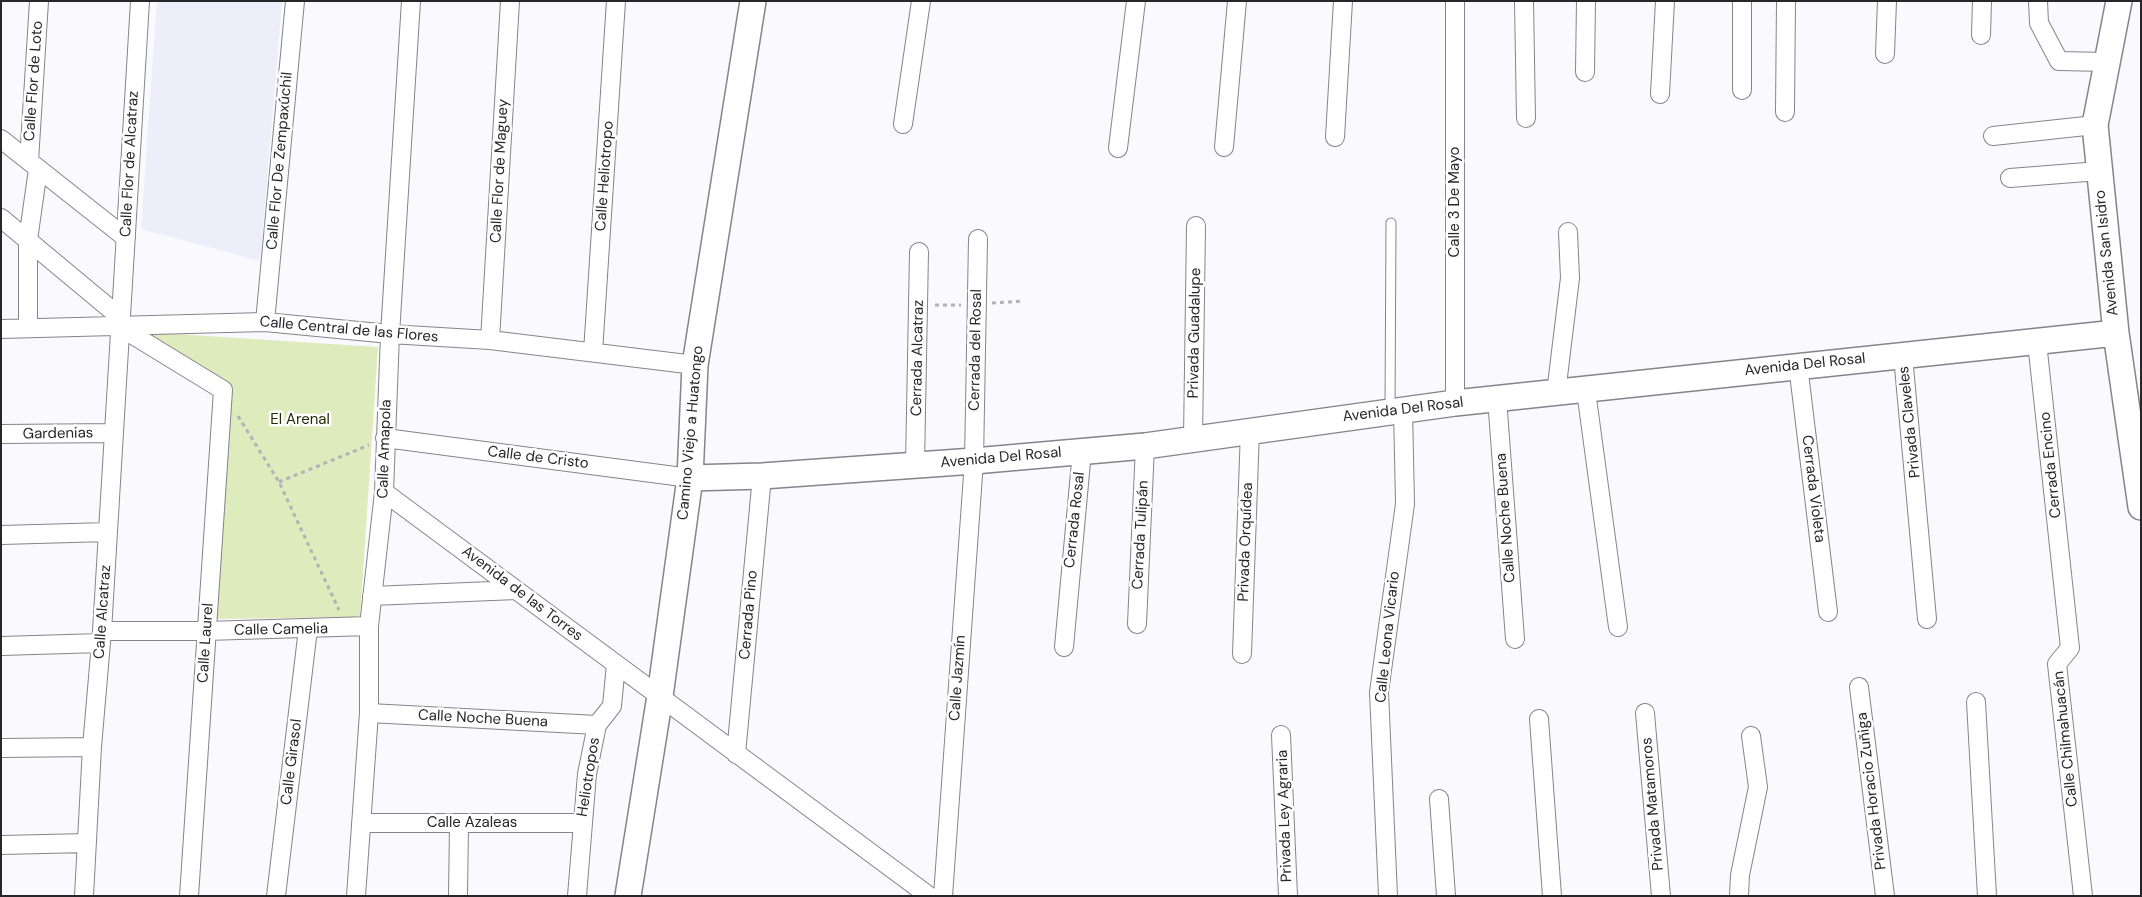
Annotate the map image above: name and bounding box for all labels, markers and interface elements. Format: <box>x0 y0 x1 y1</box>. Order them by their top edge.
street label: Calle Flor de Loto <box>21 20 47 142</box>
street label: Calle Flor De Zempaxúchil <box>263 71 297 251</box>
street label: Calle Flor de Alcatraz <box>117 91 143 237</box>
street label: Calle Flor de Maguey <box>487 99 513 243</box>
street label: Calle Heliotropo <box>592 120 618 232</box>
street label: Calle 3 De Mayo <box>1446 147 1464 257</box>
street label: Avenida San Isidro <box>2091 189 2123 317</box>
street label: Privada Guadalupe <box>1185 268 1205 398</box>
street label: Cerrada del Rosal <box>966 289 986 411</box>
street label: Cerrada Alcatraz <box>908 300 928 416</box>
street label: Calle Central de las Flores <box>259 313 439 347</box>
street label: Camino Viejo a Huatongo <box>674 345 708 521</box>
street label: Avenida Del Rosal <box>1744 350 1866 380</box>
street label: Privada Claveles <box>1895 365 1925 479</box>
street label: Avenida Del Rosal <box>1342 394 1464 426</box>
street label: Calle Amapola <box>374 399 396 499</box>
park label: El Arenal <box>270 411 330 429</box>
street label: Cerrada Encino <box>2036 411 2066 519</box>
street label: Gardenias <box>23 424 93 444</box>
street label: Cerrada Violeta <box>1797 434 1829 544</box>
street label: Calle de Cristo <box>486 443 590 473</box>
street label: Avenida Del Rosal <box>940 444 1062 472</box>
street label: Calle Noche Buena <box>1492 453 1520 583</box>
street label: Cerrada Rosal <box>1061 471 1089 569</box>
street label: Cerrada Tulipán <box>1129 480 1153 590</box>
street label: Privada Orquídea <box>1235 482 1257 602</box>
street label: Avenida de las Torres <box>458 543 586 645</box>
street label: Calle Alcatraz <box>91 564 115 660</box>
street label: Cerrada Pino <box>736 569 762 661</box>
street label: Calle Leona Vicario <box>1372 570 1404 704</box>
street label: Calle Laurel <box>194 603 218 683</box>
street label: Calle Camelia <box>234 620 328 640</box>
street label: Calle Jazmín <box>946 634 970 722</box>
street label: Calle Chilmahuacán <box>2050 670 2082 808</box>
street label: Calle Noche Buena <box>418 707 548 731</box>
street label: Privada Horacio Zuñiga <box>1853 711 1891 871</box>
street label: Calle Girasol <box>278 718 306 806</box>
street label: Heliotropos <box>574 736 604 818</box>
street label: Privada Matamoros <box>1638 737 1668 871</box>
street label: Privada Ley Agraria <box>1274 749 1296 883</box>
street label: Calle Azaleas <box>427 814 517 832</box>

